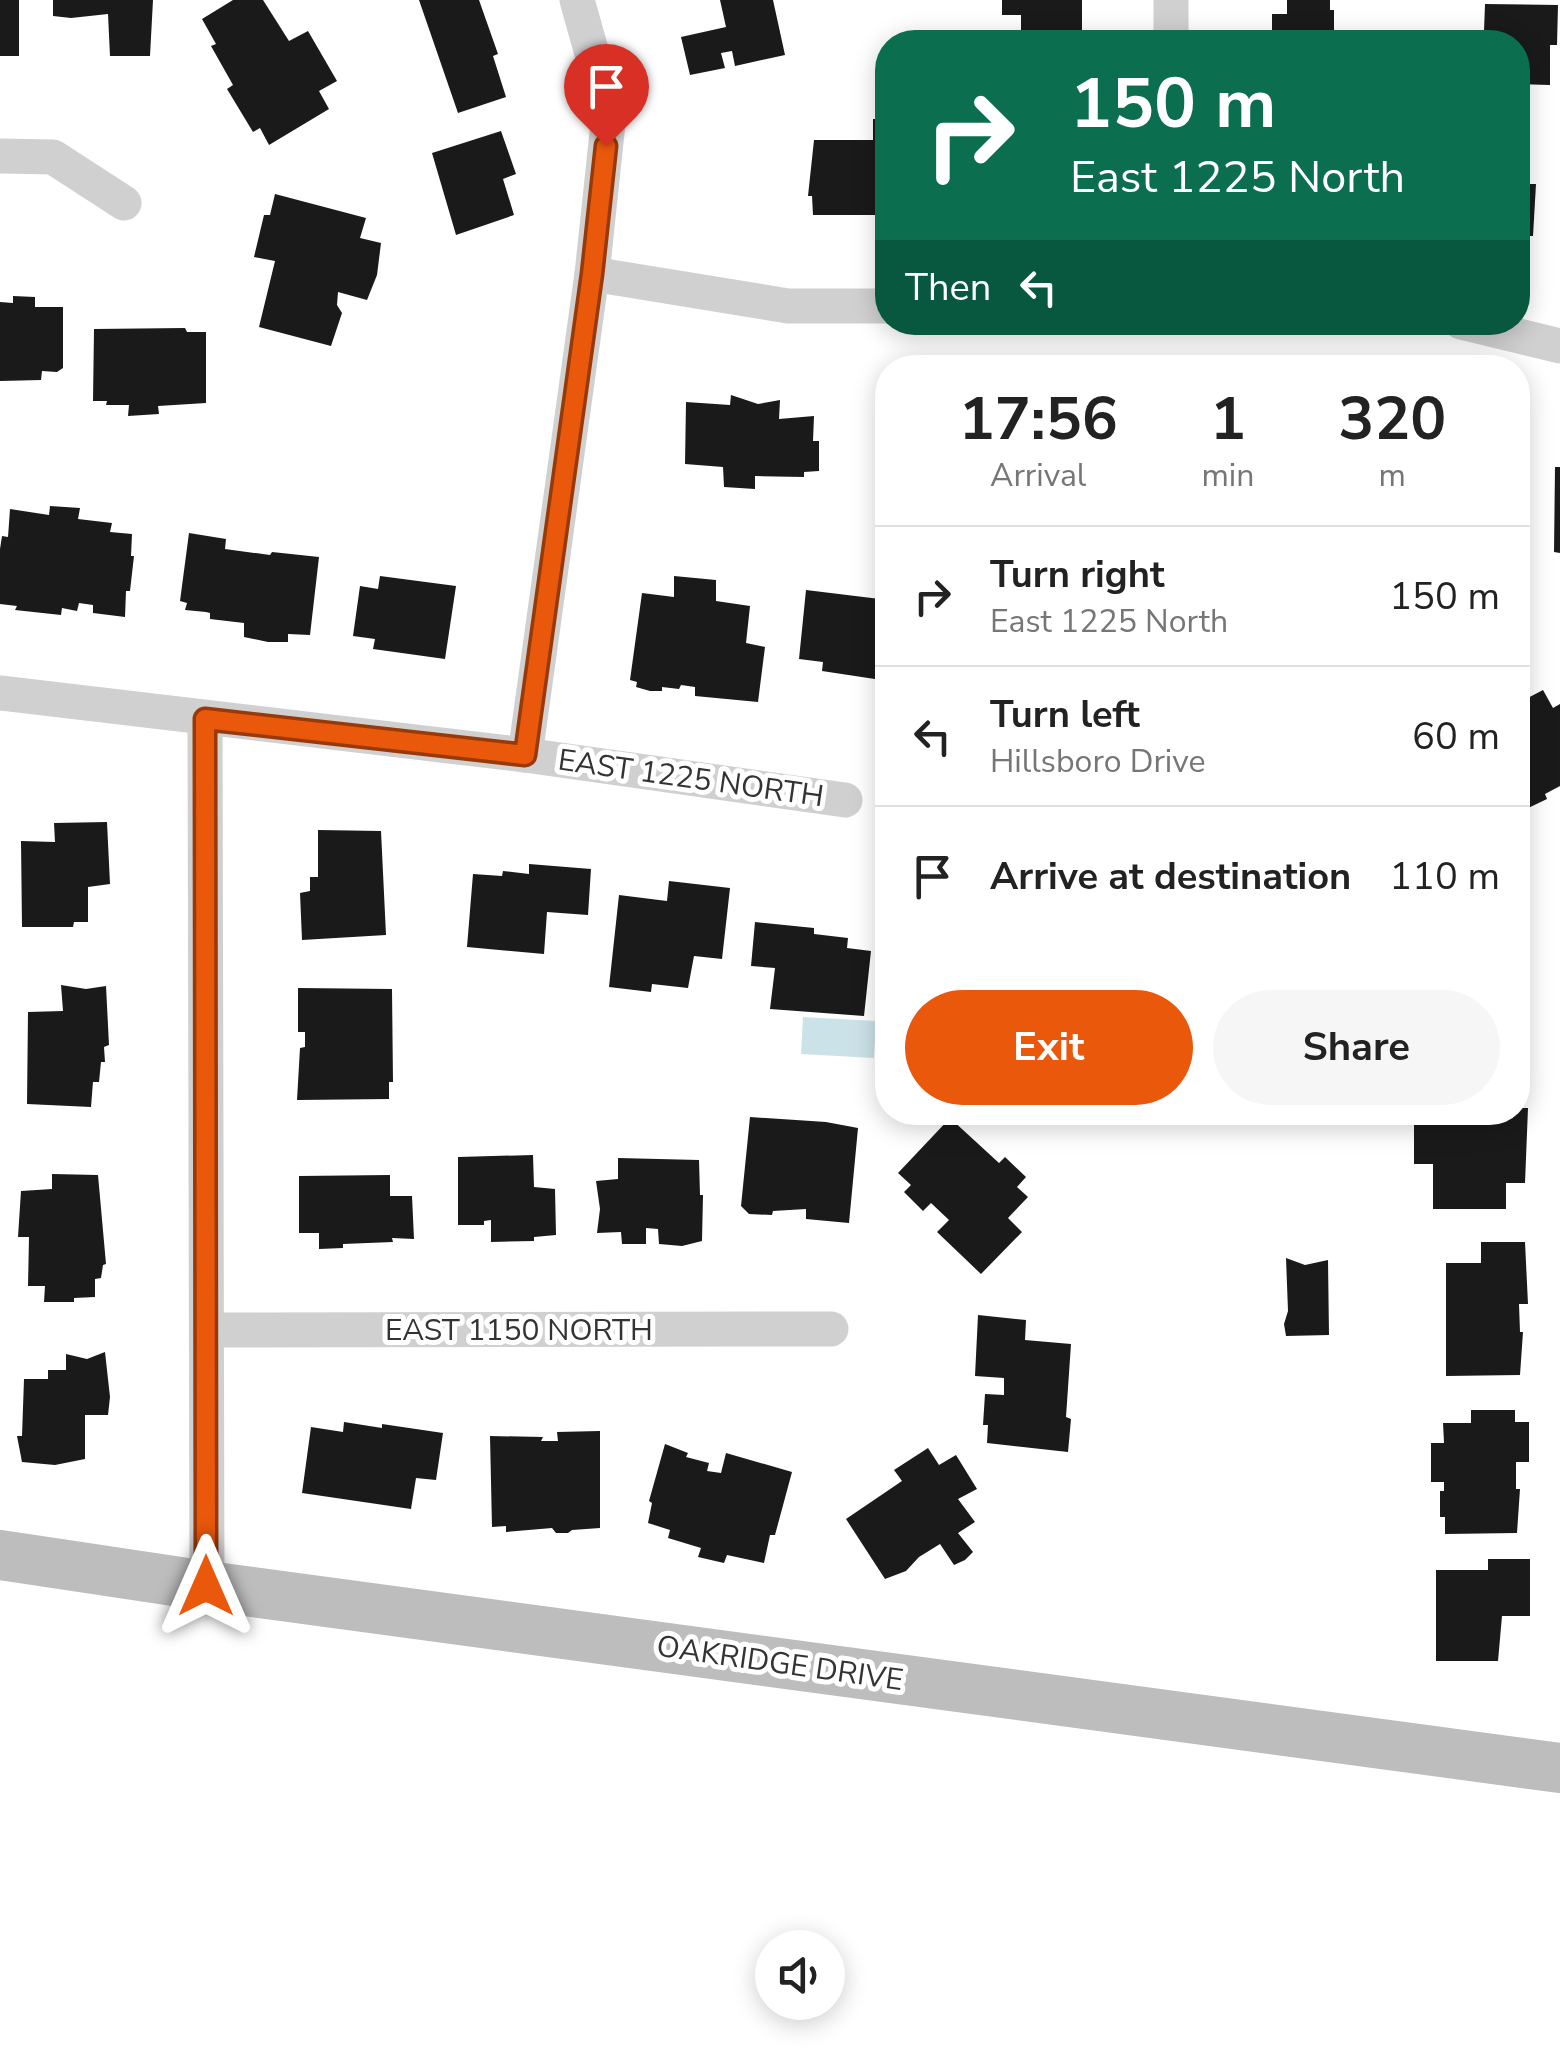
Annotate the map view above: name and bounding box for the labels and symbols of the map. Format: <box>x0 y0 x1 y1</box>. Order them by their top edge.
pin <box>564 44 649 147</box>
street label: EAST 1225 NORTH <box>555 740 826 817</box>
street label: EAST 1150 NORTH <box>385 1310 653 1351</box>
position arrow <box>154 1534 258 1638</box>
street label: OAKRIDGE DRIVE <box>654 1626 906 1701</box>

